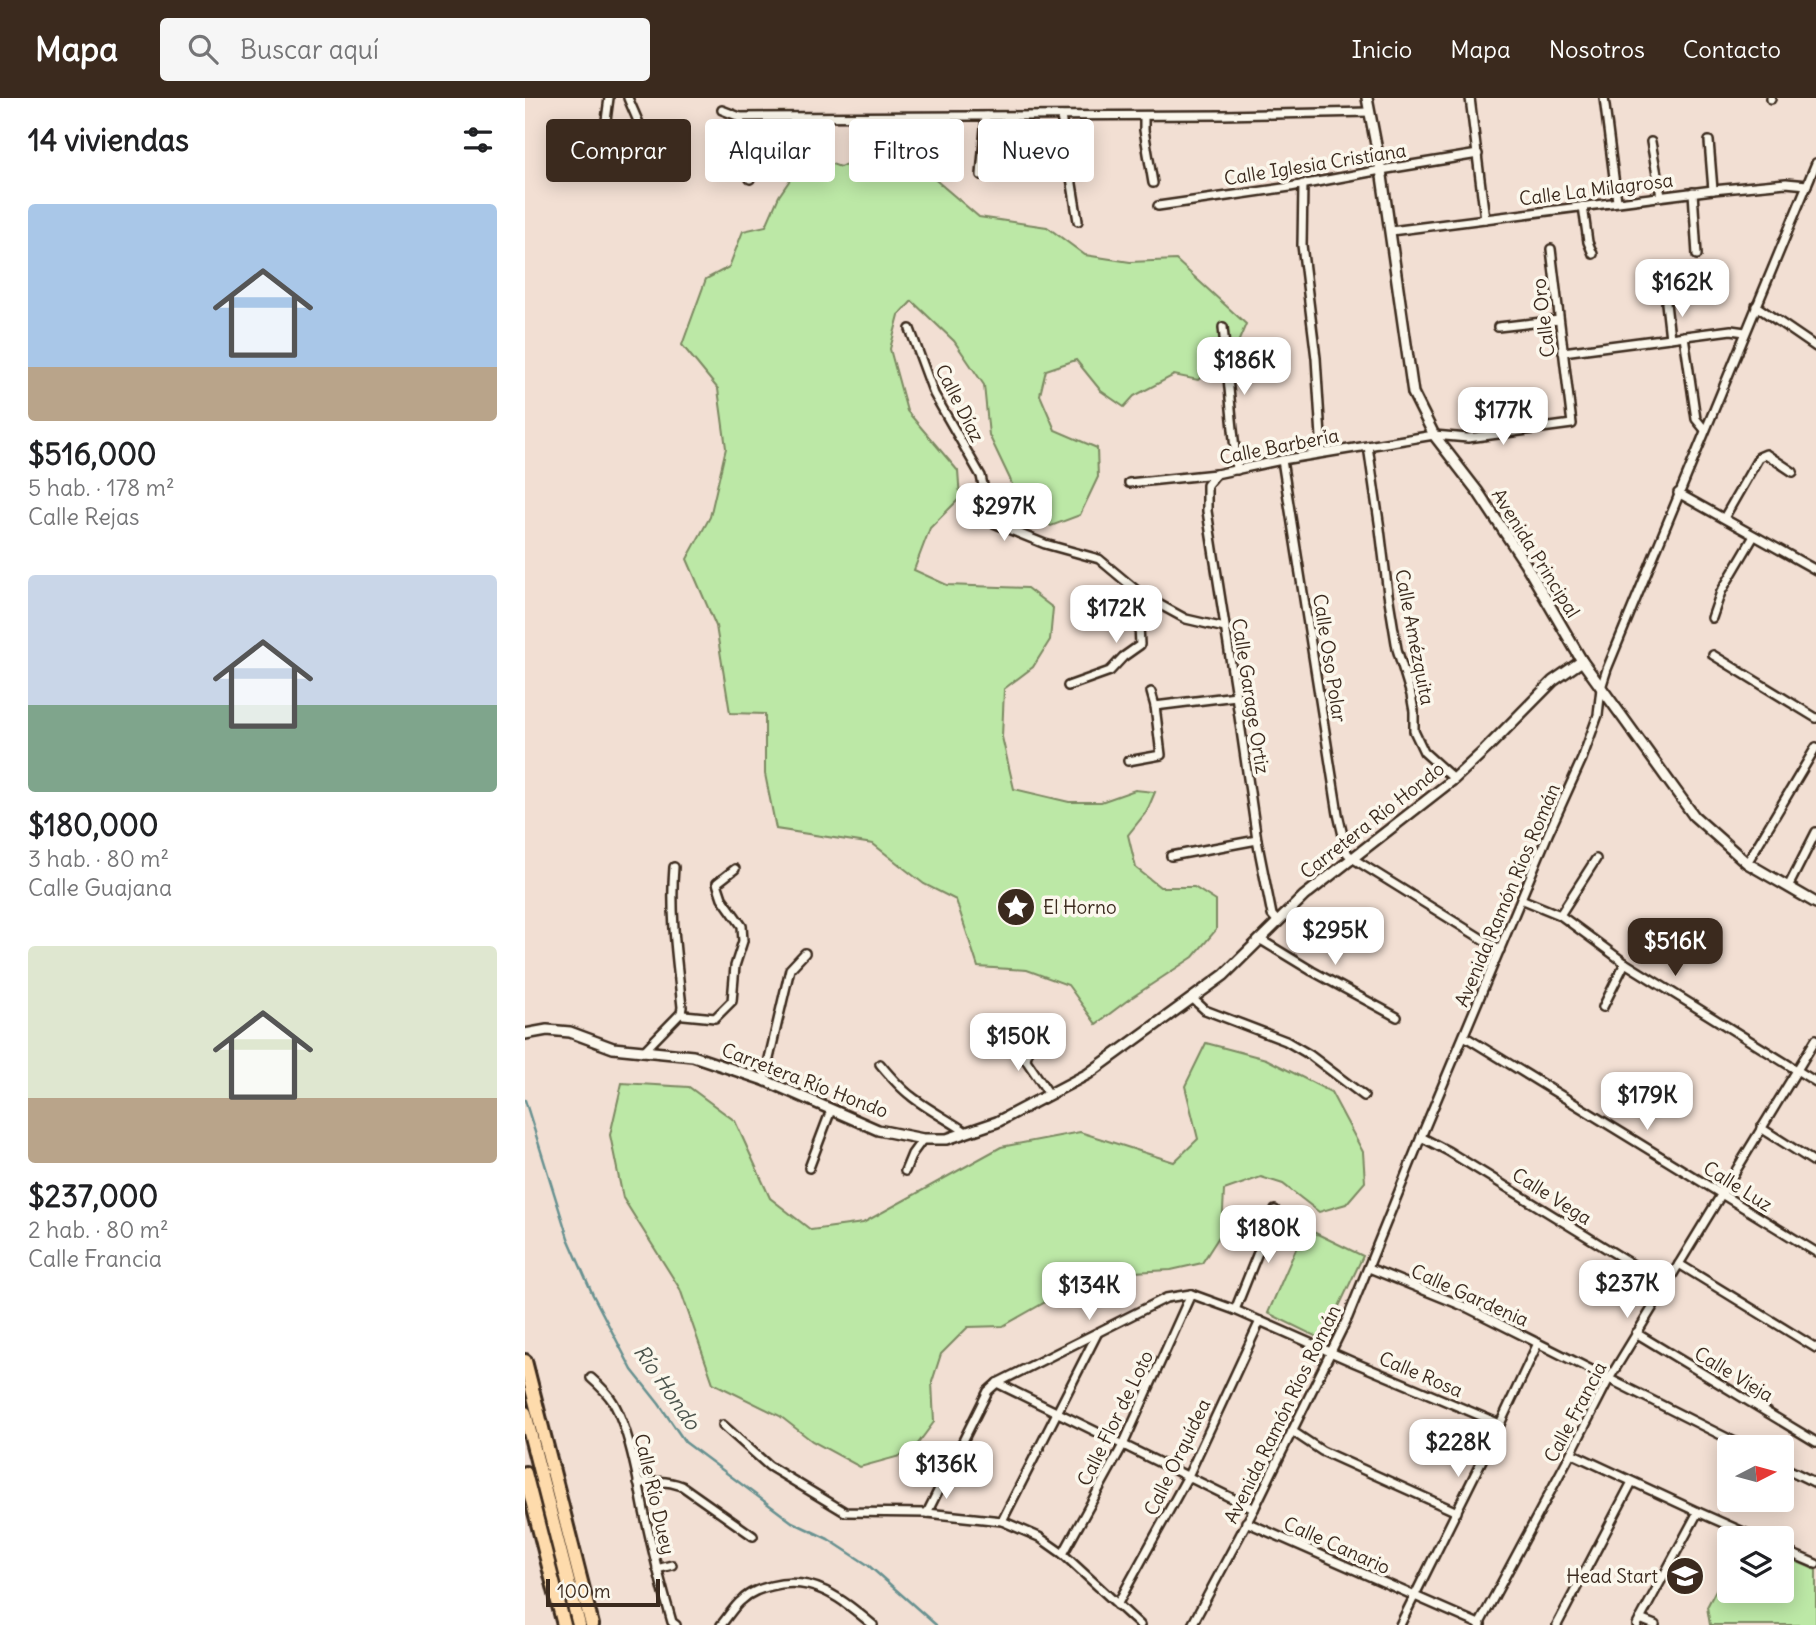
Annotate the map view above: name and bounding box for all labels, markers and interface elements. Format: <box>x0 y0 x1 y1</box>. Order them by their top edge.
search box <box>160 18 650 81</box>
text: Mapa <box>35 28 118 70</box>
icon: search <box>184 30 222 68</box>
text: Buscar aquí <box>240 33 379 66</box>
text: Inicio <box>1352 34 1412 64</box>
text: Mapa <box>1450 34 1511 64</box>
text: Nosotros <box>1549 34 1645 64</box>
text: Contacto <box>1683 34 1781 64</box>
chip: Comprar <box>546 119 691 182</box>
chip: Alquilar <box>705 119 835 182</box>
chip: Filtros <box>849 119 964 182</box>
chip: Nuevo <box>978 119 1094 182</box>
text: 14 viviendas <box>28 121 189 159</box>
icon: filters <box>459 121 497 159</box>
street label: Calle Iglesia Cristiana <box>1222 138 1408 190</box>
street label: Calle La Milagrosa <box>1518 168 1675 210</box>
icon: home <box>200 250 326 376</box>
pin: $162K <box>1633 260 1731 319</box>
text: $162K <box>1651 267 1713 296</box>
street label: Calle Oro <box>1526 277 1560 359</box>
pin: $186K <box>1195 338 1293 397</box>
text: $186K <box>1213 345 1275 374</box>
street label: Calle Díaz <box>930 360 990 446</box>
pin: $177K <box>1454 388 1552 447</box>
text: $177K <box>1474 395 1532 424</box>
street label: Calle Barbería <box>1217 423 1341 469</box>
text: $516,000 <box>28 435 157 473</box>
text: 5 hab. · 178 m² <box>28 473 175 502</box>
pin: $297K <box>955 484 1053 543</box>
street label: Avenida Principal <box>1487 484 1585 622</box>
text: $297K <box>972 491 1036 520</box>
text: Calle Rejas <box>28 502 140 531</box>
street label: Calle Amézquita <box>1390 567 1440 707</box>
pin: $172K <box>1067 586 1165 645</box>
street label: Calle Oso Polar <box>1308 592 1352 724</box>
text: $172K <box>1086 593 1146 622</box>
street label: Calle Garage Ortiz <box>1227 617 1275 775</box>
icon: home <box>200 621 326 747</box>
street label: Carretera Río Hondo <box>1295 756 1449 884</box>
street label: Avenida Ramón Ríos Román <box>1449 780 1565 1010</box>
text: $180,000 <box>28 806 159 844</box>
text: 3 hab. · 80 m² <box>28 844 169 873</box>
text: Calle Guajana <box>28 873 172 902</box>
place icon: El Horno <box>995 886 1037 928</box>
place label: El Horno <box>1043 895 1117 919</box>
pin: $295K <box>1286 908 1384 967</box>
text: $295K <box>1302 915 1368 944</box>
pin: $516K <box>1626 918 1724 978</box>
text: $516K <box>1644 926 1706 955</box>
icon: home <box>200 992 326 1118</box>
pin: $150K <box>969 1014 1067 1073</box>
text: $150K <box>986 1021 1050 1050</box>
street label: Carretera Río Hondo <box>718 1037 892 1123</box>
pin: $179K <box>1598 1072 1696 1132</box>
text: $179K <box>1617 1080 1677 1109</box>
street label: Calle Luz <box>1699 1155 1777 1217</box>
street label: Calle Vega <box>1508 1162 1596 1230</box>
text: $237,000 <box>28 1177 158 1215</box>
pin: $180K <box>1219 1206 1317 1265</box>
text: $180K <box>1236 1213 1300 1242</box>
text: 2 hab. · 80 m² <box>28 1215 169 1244</box>
text: Calle Francia <box>28 1244 162 1273</box>
street label: Calle Gardenia <box>1408 1258 1533 1332</box>
pin: $237K <box>1578 1260 1676 1320</box>
pin: $134K <box>1040 1262 1138 1322</box>
text: $237K <box>1595 1268 1659 1297</box>
text: $134K <box>1058 1270 1120 1299</box>
street label: Avenida Ramón Ríos Román <box>1219 1301 1345 1527</box>
water label: Río Hondo <box>628 1339 707 1436</box>
street label: Calle Vieja <box>1690 1341 1778 1407</box>
street label: Calle Flor de Loto <box>1072 1346 1158 1490</box>
street label: Calle Rosa <box>1376 1346 1467 1402</box>
street label: Calle Francia <box>1538 1357 1612 1466</box>
street label: Calle Orquídea <box>1138 1395 1216 1519</box>
pin: $228K <box>1409 1420 1507 1479</box>
text: $228K <box>1425 1427 1491 1456</box>
street label: Calle Río Duey <box>629 1431 681 1557</box>
north arrow <box>1717 1435 1794 1512</box>
map controls <box>1717 1435 1794 1603</box>
pin: $136K <box>897 1442 995 1501</box>
text: $136K <box>915 1449 977 1478</box>
street label: Calle Canario <box>1280 1511 1394 1579</box>
button: layers <box>1717 1526 1794 1603</box>
school or university icon: Head Start <box>1664 1555 1706 1597</box>
place label: Head Start <box>1566 1564 1658 1588</box>
scale bar <box>546 1576 660 1608</box>
text: 100 m <box>557 1579 611 1603</box>

